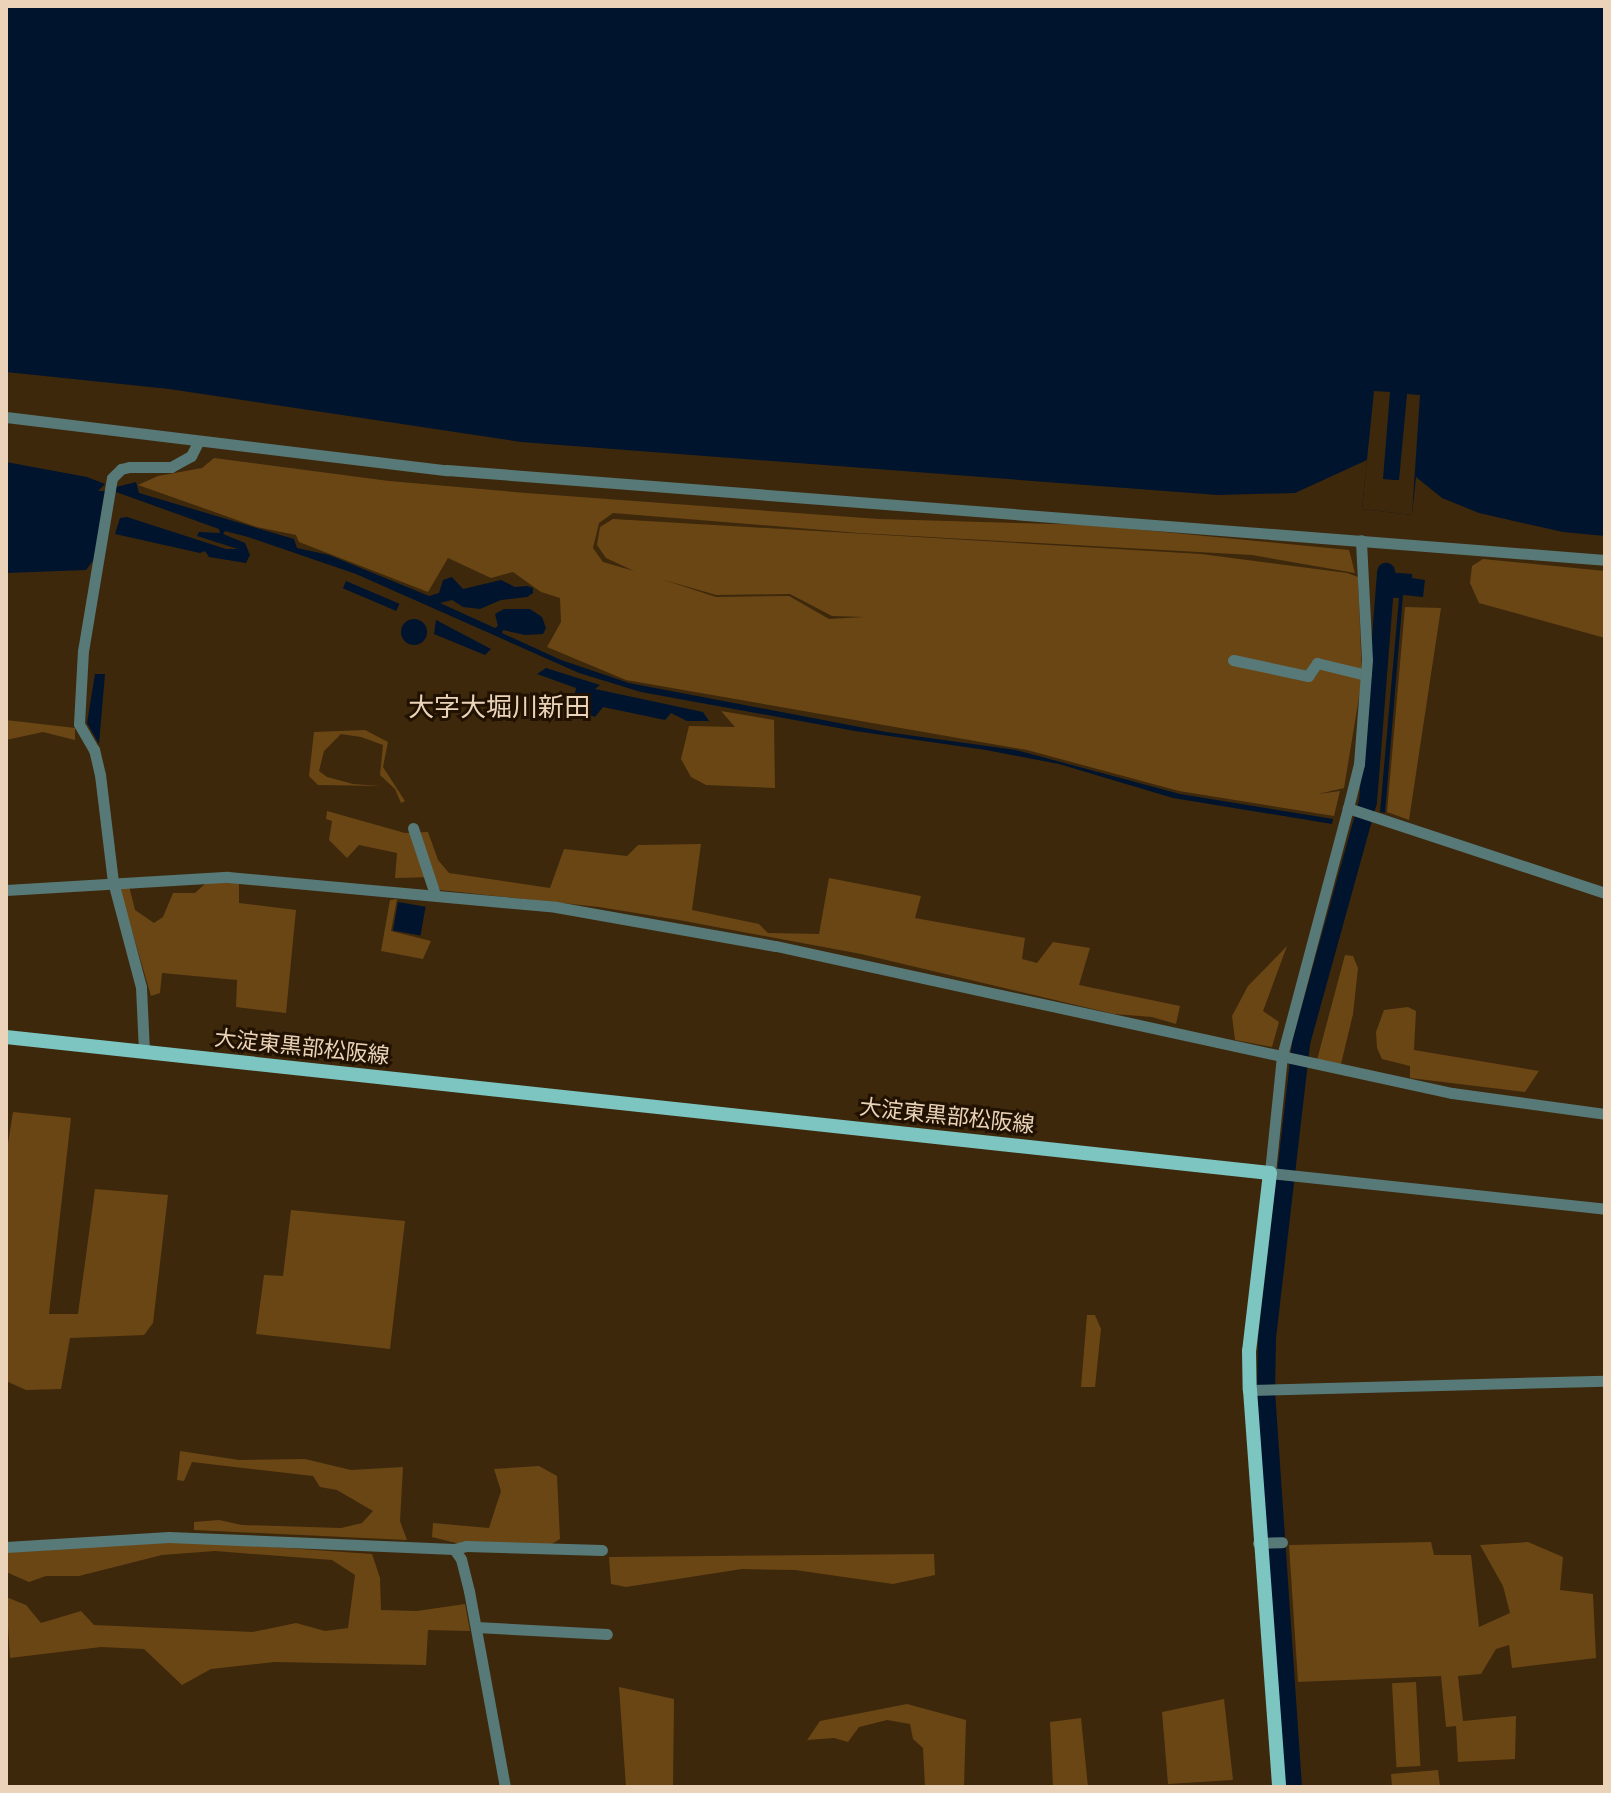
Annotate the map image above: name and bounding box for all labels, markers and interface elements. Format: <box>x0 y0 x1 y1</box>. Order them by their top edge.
district label: 大字大堀川新田 <box>408 692 590 724</box>
street label: 大淀東黒部松阪線 <box>213 1025 391 1069</box>
street label: 大淀東黒部松阪線 <box>858 1094 1036 1138</box>

